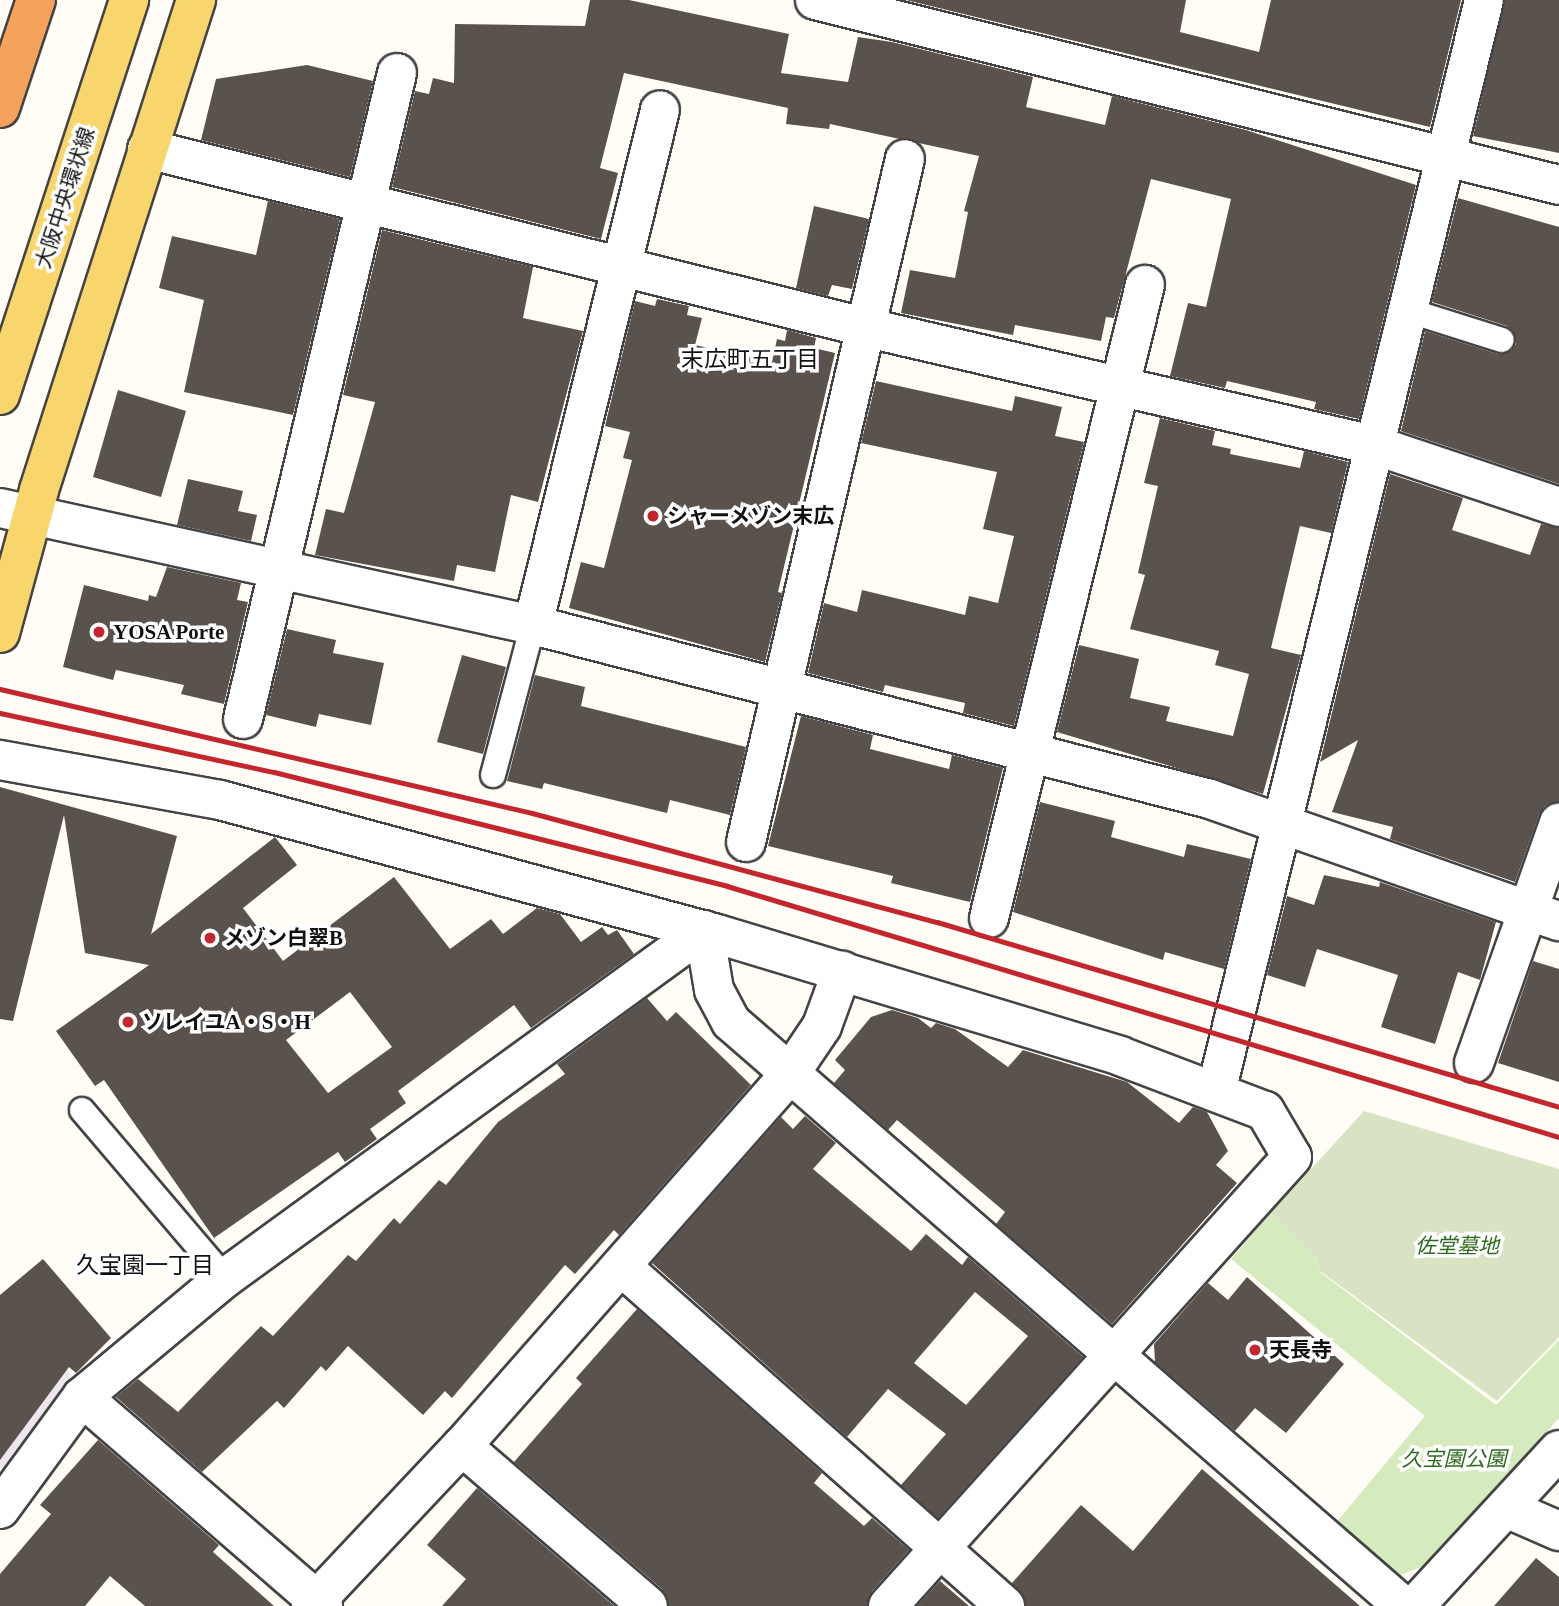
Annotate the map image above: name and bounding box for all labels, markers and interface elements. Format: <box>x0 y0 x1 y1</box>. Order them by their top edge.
street label: 大阪中央環状線 <box>30 124 100 272</box>
district label: 末広町五丁目 <box>681 346 819 374</box>
place label: シャーメゾン末広 <box>667 503 835 529</box>
marker: シャーメゾン末広 <box>645 508 661 524</box>
place label: YOSA Porte <box>113 619 226 645</box>
marker: YOSA Porte <box>91 624 107 640</box>
place label: メゾン白翠B <box>224 925 343 951</box>
marker: メゾン白翠B <box>202 930 218 946</box>
place label: ソレイユA・S・H <box>142 1009 311 1035</box>
marker: ソレイユA・S・H <box>120 1014 136 1030</box>
park label: 佐堂墓地 <box>1415 1233 1499 1259</box>
district label: 久宝園一丁目 <box>76 1252 214 1280</box>
place label: 天長寺 <box>1269 1337 1332 1363</box>
marker: 天長寺 <box>1247 1342 1263 1358</box>
park label: 久宝園公園 <box>1402 1446 1506 1472</box>

